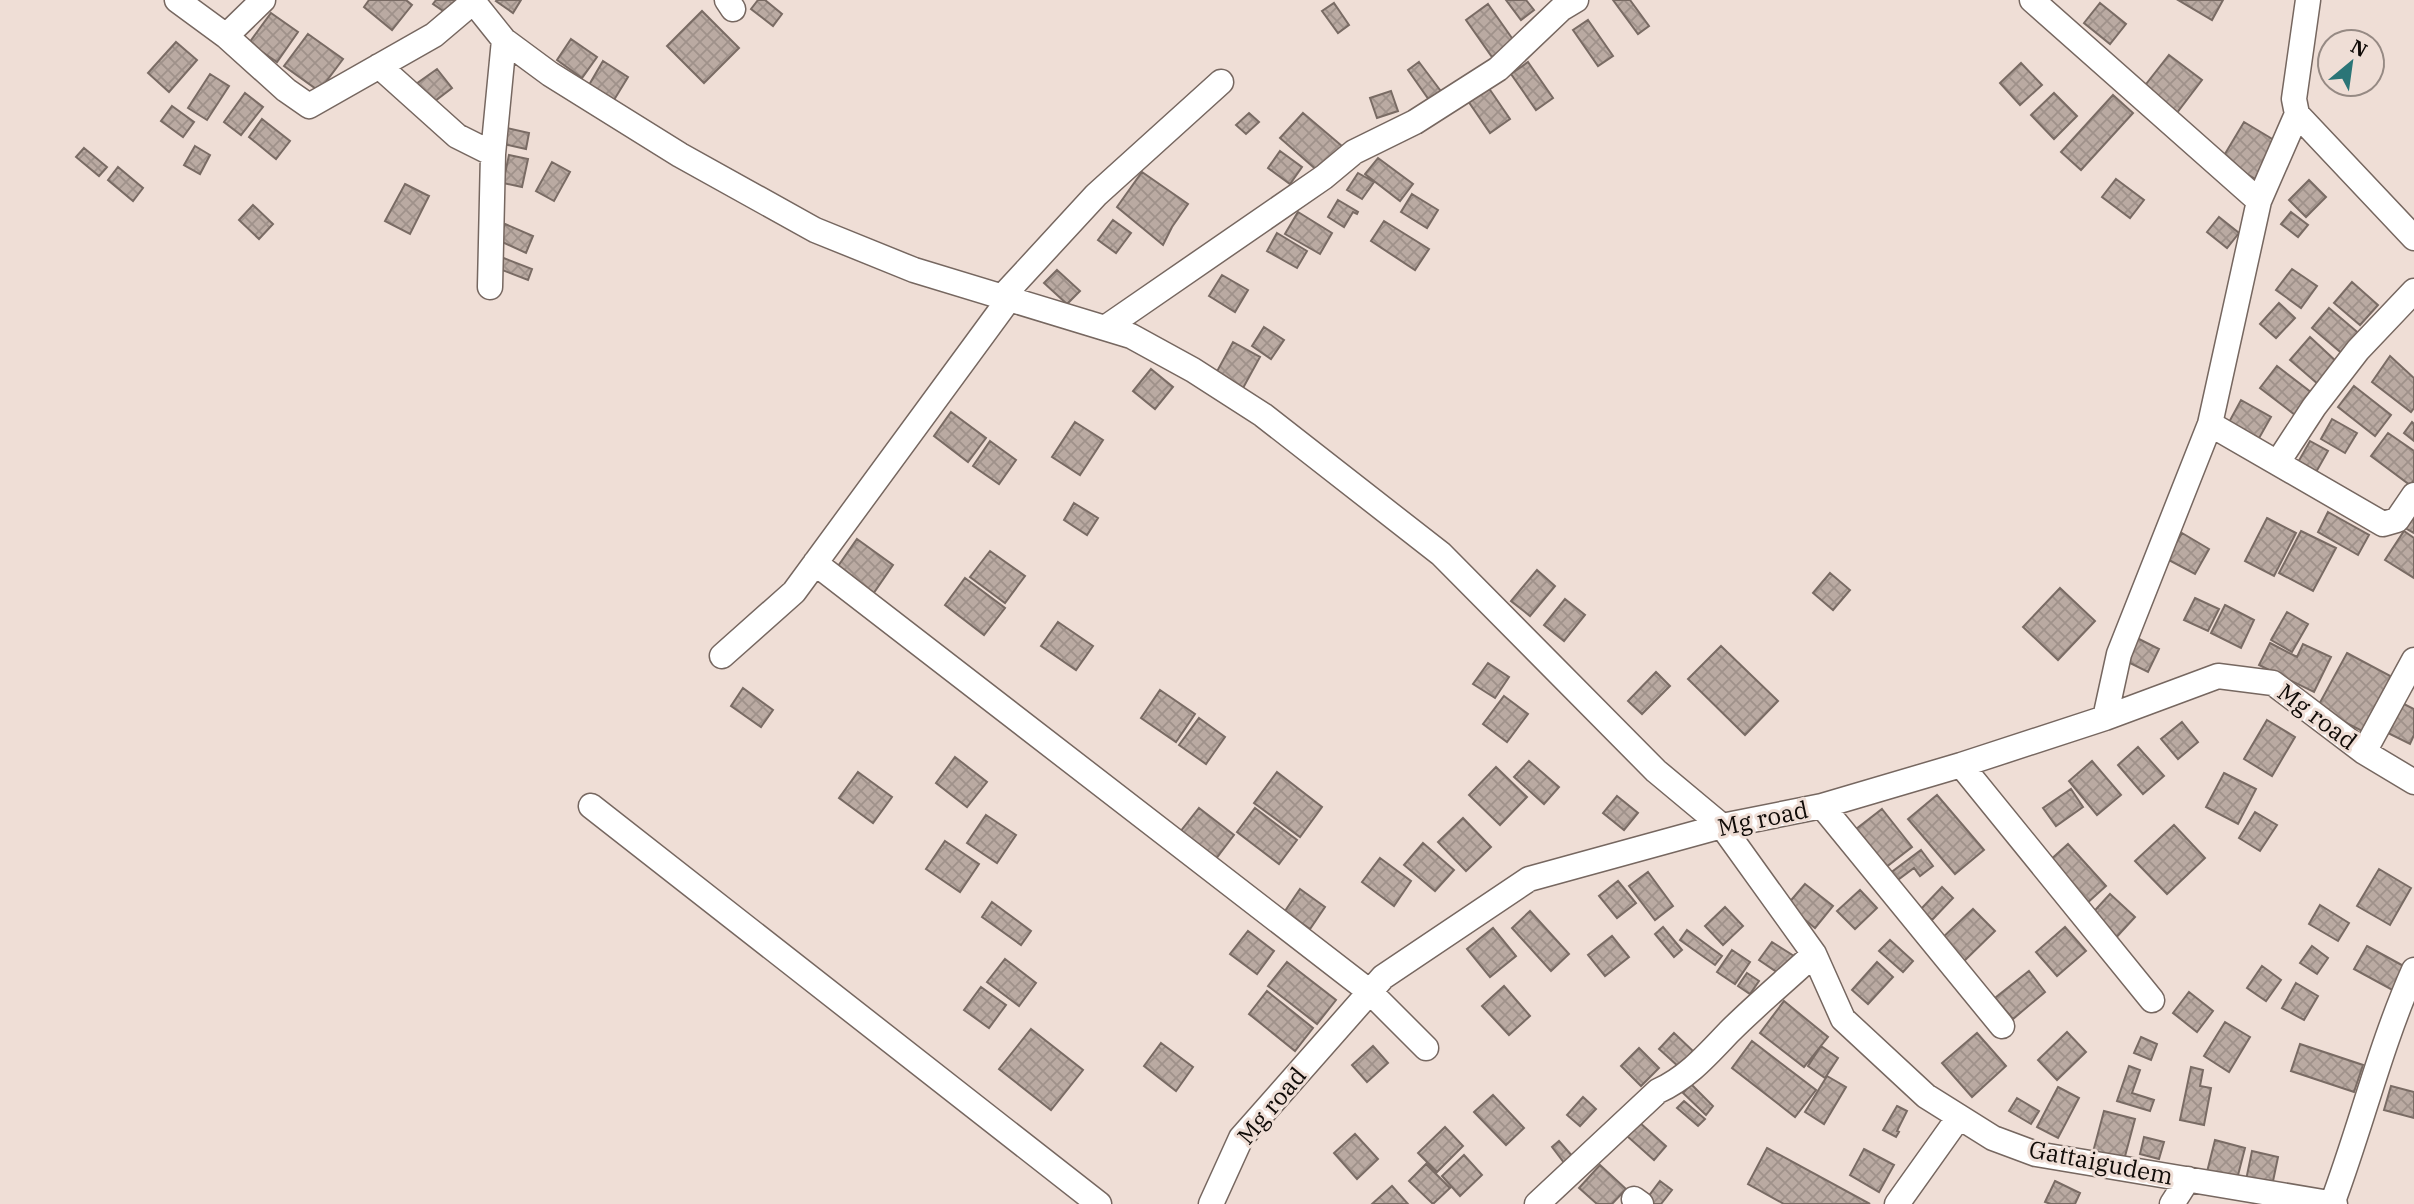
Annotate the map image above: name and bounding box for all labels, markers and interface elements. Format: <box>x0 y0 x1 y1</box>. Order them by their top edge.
north arrow <box>2316 28 2386 98</box>
text: N <box>2347 34 2372 62</box>
street label: Mg road <box>2271 676 2364 757</box>
street label: Mg road <box>1715 793 1811 843</box>
street label: Mg road <box>1230 1060 1313 1151</box>
street label: Gattaigudem <box>2026 1132 2176 1192</box>

